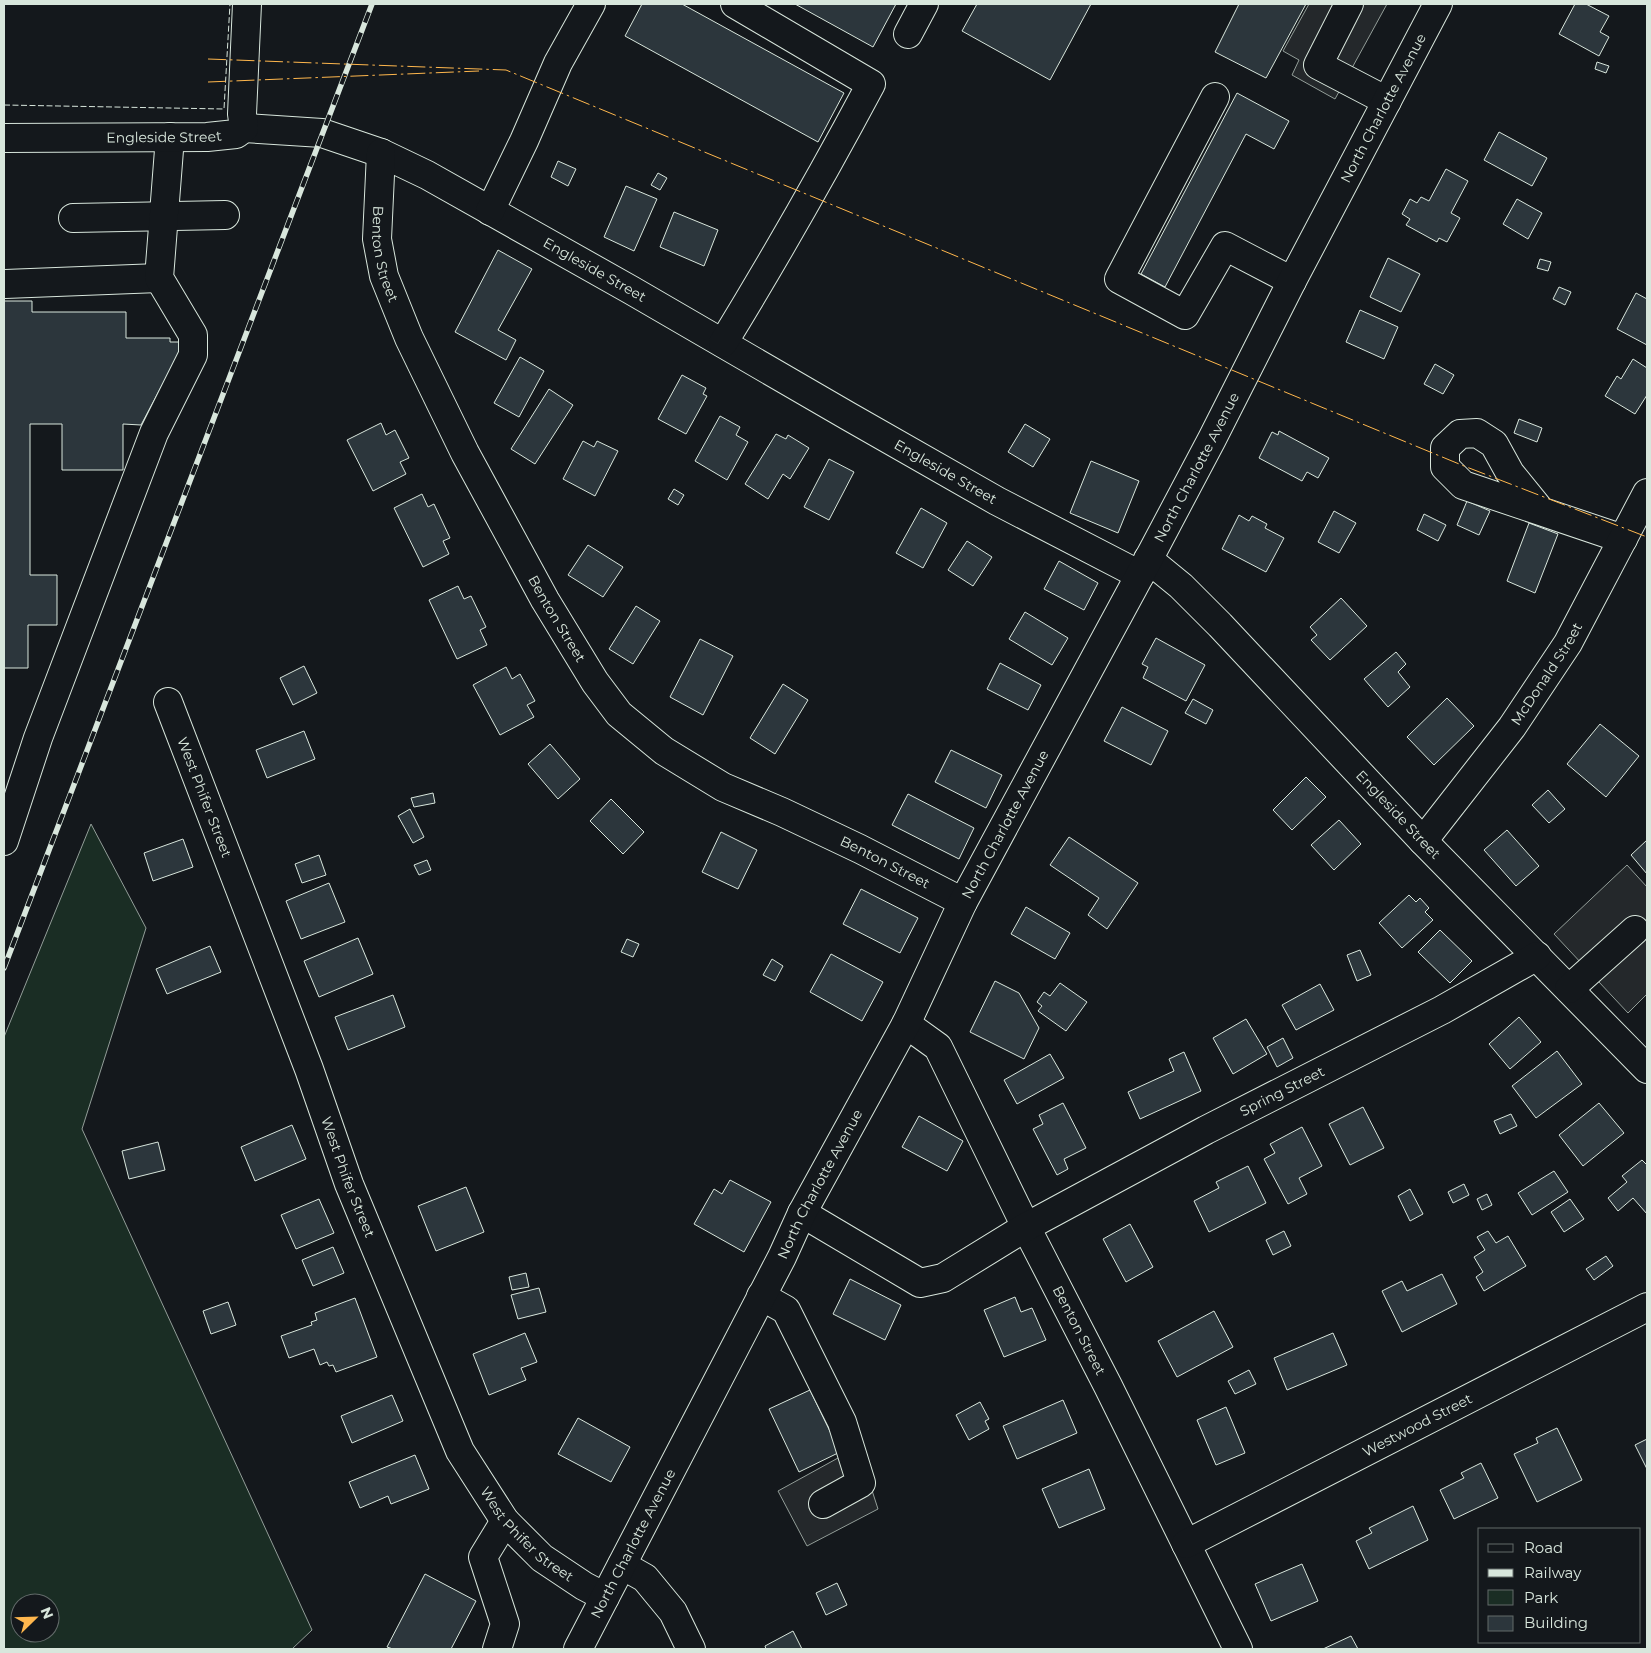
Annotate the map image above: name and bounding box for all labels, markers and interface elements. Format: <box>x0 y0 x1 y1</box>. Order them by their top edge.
street label: North Charlotte Avenue <box>1336 30 1430 186</box>
street label: Engleside Street <box>106 127 223 146</box>
street label: Benton Street <box>368 205 403 305</box>
street label: Engleside Street <box>540 233 650 306</box>
street label: North Charlotte Avenue <box>1150 389 1243 545</box>
street label: Engleside Street <box>891 435 1000 508</box>
street label: Benton Street <box>524 572 590 666</box>
street label: McDonald Street <box>1507 619 1586 729</box>
street label: West Phifer Street <box>173 734 236 860</box>
street label: North Charlotte Avenue <box>958 747 1053 902</box>
street label: Engleside Street <box>1352 766 1445 863</box>
street label: Benton Street <box>837 832 933 893</box>
street label: Spring Street <box>1237 1062 1328 1120</box>
street label: North Charlotte Avenue <box>773 1106 866 1262</box>
street label: West Phifer Street <box>317 1114 379 1240</box>
street label: Benton Street <box>1049 1283 1110 1378</box>
street label: Westwood Street <box>1359 1389 1475 1461</box>
street label: North Charlotte Avenue <box>587 1465 679 1621</box>
street label: West Phifer Street <box>476 1483 577 1586</box>
legend <box>1478 1528 1641 1643</box>
text: Road <box>1524 1538 1563 1557</box>
text: Railway <box>1524 1563 1582 1582</box>
text: Park <box>1524 1588 1558 1607</box>
north arrow <box>10 1593 60 1643</box>
text: N <box>36 1604 57 1622</box>
text: Building <box>1524 1613 1588 1632</box>

